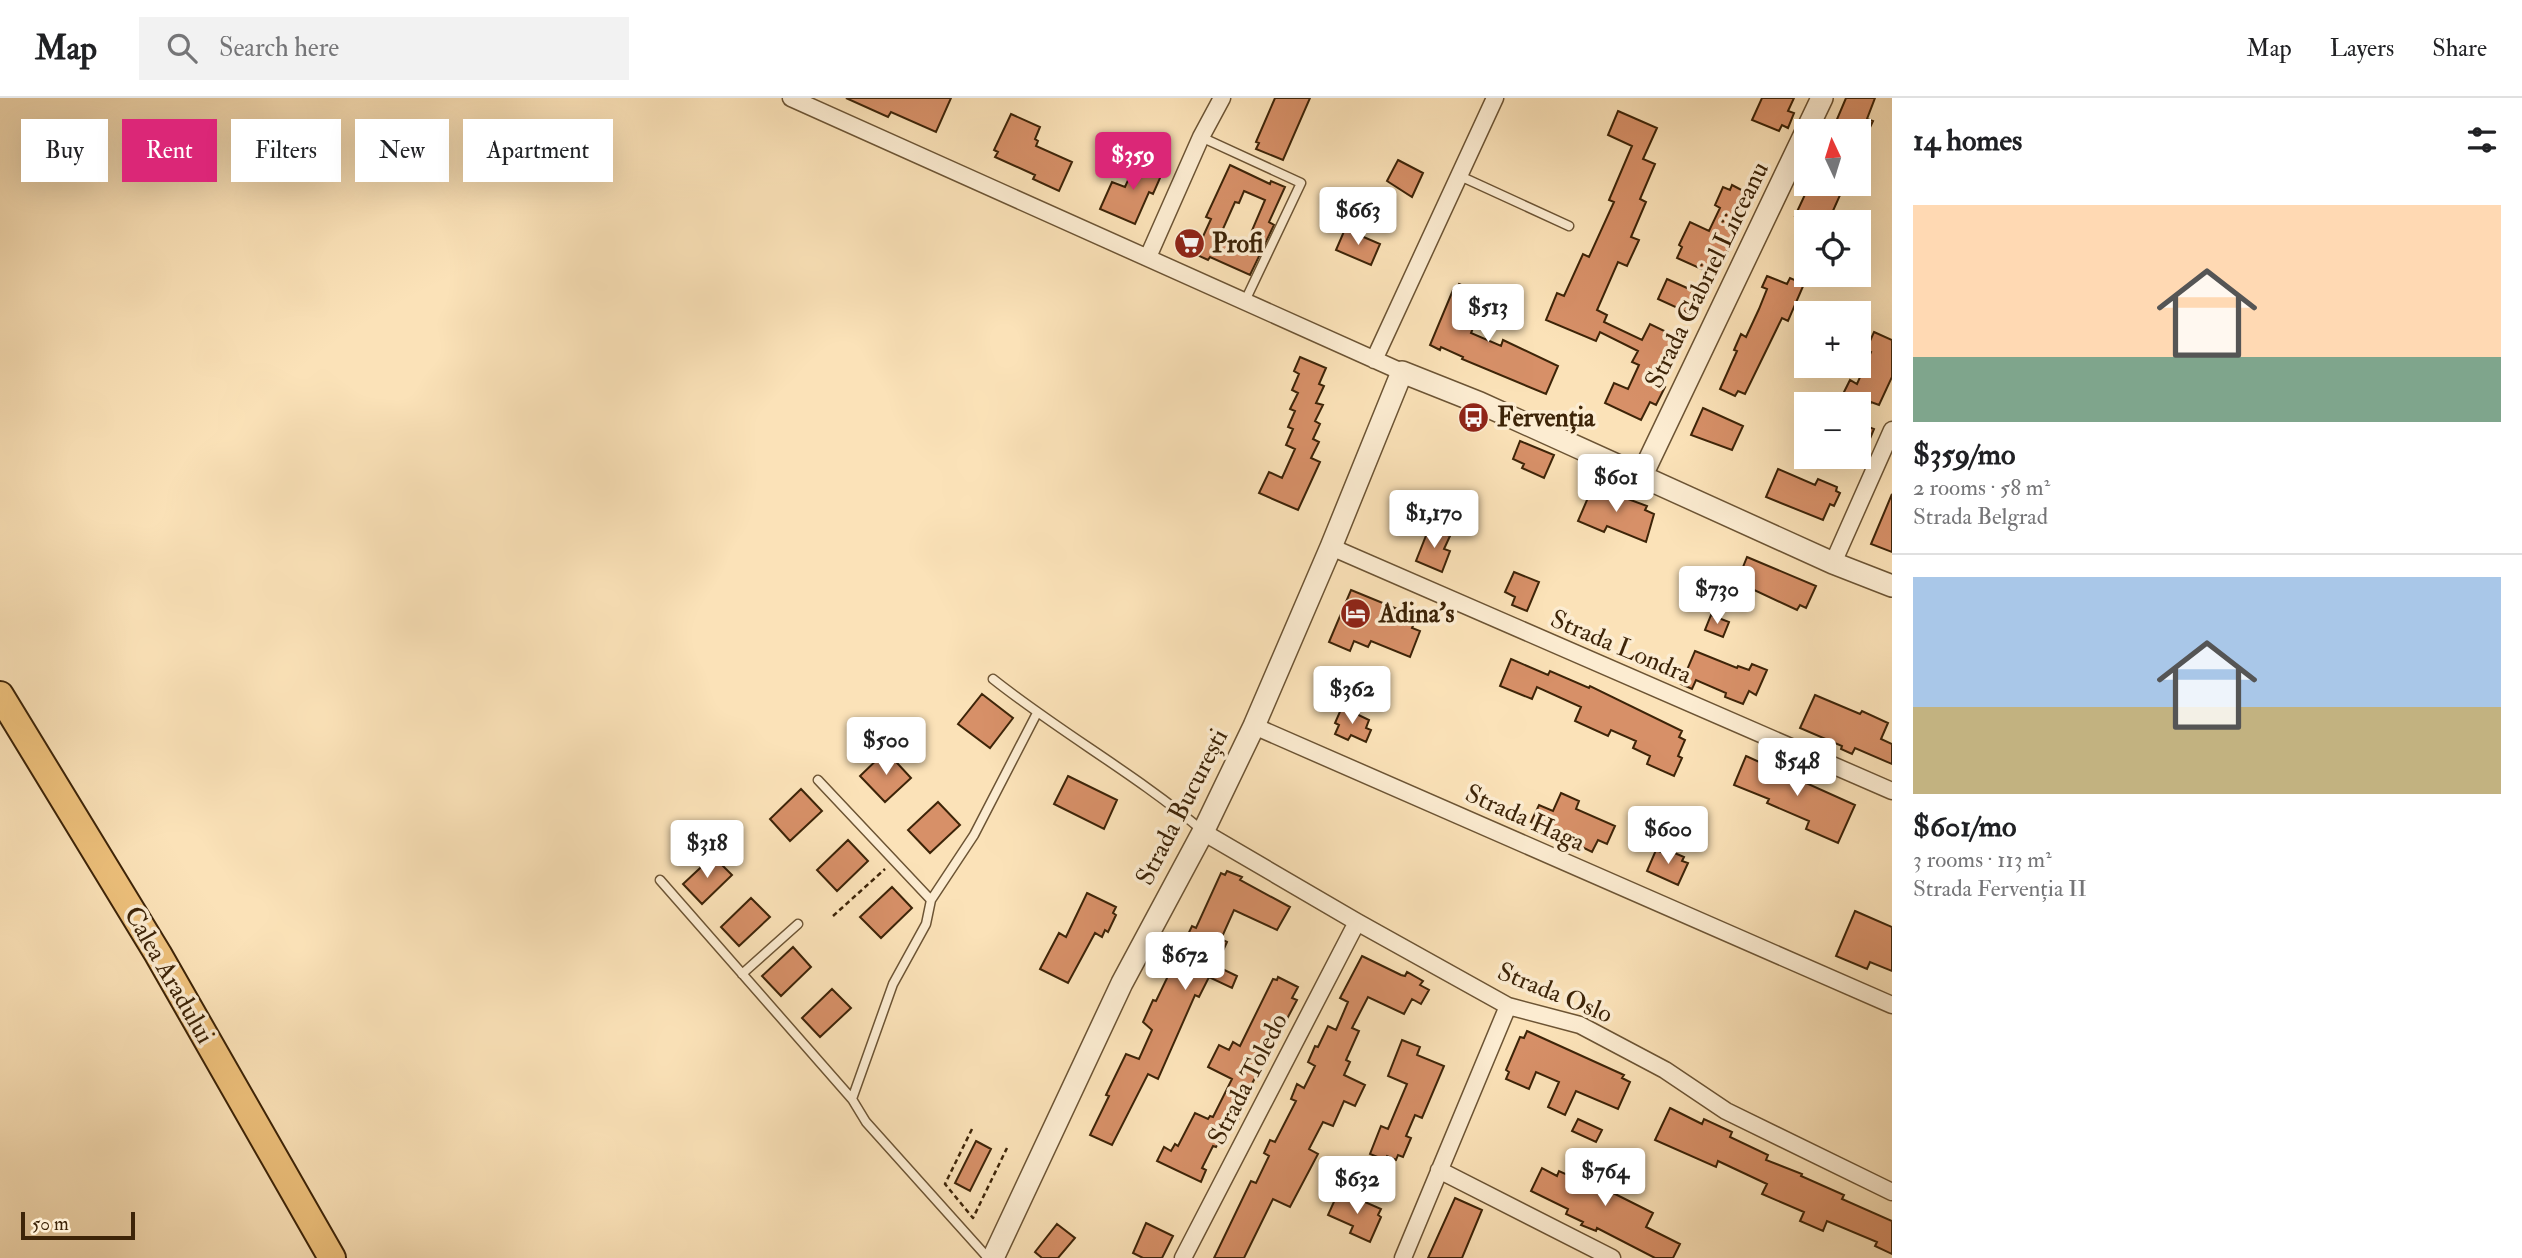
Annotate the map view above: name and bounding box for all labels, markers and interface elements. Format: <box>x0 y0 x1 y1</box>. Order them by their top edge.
search box <box>139 17 629 80</box>
text: Map <box>35 28 97 69</box>
icon: search <box>163 29 201 67</box>
text: Search here <box>219 32 339 64</box>
text: Map <box>2247 33 2292 64</box>
text: Layers <box>2330 33 2394 64</box>
text: Share <box>2432 33 2487 64</box>
chip: Buy <box>21 119 108 182</box>
chip: Rent <box>122 119 217 182</box>
chip: Filters <box>231 119 341 182</box>
chip: New <box>355 119 449 182</box>
chip: Apartment <box>463 119 613 182</box>
north arrow <box>1794 119 1871 196</box>
map controls <box>1794 119 1871 469</box>
icon: filters <box>2463 121 2501 159</box>
text: 14 homes <box>1913 122 2022 159</box>
pin: $359 <box>1092 132 1174 192</box>
text: $359 <box>1111 140 1155 169</box>
street label: Strada Gabriel Liiceanu <box>1638 156 1776 394</box>
pin: $663 <box>1317 188 1399 247</box>
text: $663 <box>1335 195 1381 224</box>
button: locate <box>1794 210 1871 287</box>
supermarket icon: Profi <box>1172 227 1206 261</box>
place label: Profi <box>1212 228 1264 260</box>
icon: home <box>2144 250 2270 376</box>
pin: $513 <box>1447 285 1529 344</box>
text: $513 <box>1468 292 1508 321</box>
button: + <box>1794 301 1871 378</box>
button: − <box>1794 392 1871 469</box>
bus stop icon: Fervenția <box>1457 401 1491 435</box>
place label: Fervenția <box>1497 402 1596 434</box>
text: $359/mo <box>1913 436 2015 473</box>
pin: $601 <box>1575 454 1657 514</box>
text: $601 <box>1594 462 1638 491</box>
text: 2 rooms · 58 m² <box>1913 473 2050 502</box>
pin: $1,170 <box>1377 490 1491 550</box>
text: $1,170 <box>1405 498 1463 527</box>
text: Strada Belgrad <box>1913 502 2048 531</box>
pin: $730 <box>1676 566 1758 626</box>
text: $730 <box>1695 574 1739 603</box>
hotel icon: Adina's <box>1339 597 1373 631</box>
place label: Adina's <box>1378 598 1455 630</box>
street label: Strada Londra <box>1546 603 1697 691</box>
icon: home <box>2144 622 2270 748</box>
pin: $362 <box>1311 666 1393 726</box>
text: $362 <box>1329 674 1375 703</box>
pin: $500 <box>845 718 927 777</box>
street label: Strada București <box>1129 723 1235 891</box>
text: $500 <box>863 725 909 754</box>
pin: $548 <box>1756 738 1838 798</box>
text: $548 <box>1774 746 1820 775</box>
street label: Strada Haga <box>1460 777 1590 859</box>
pin: $600 <box>1627 806 1709 866</box>
text: $601/mo <box>1913 808 2016 845</box>
text: $600 <box>1644 814 1692 843</box>
pin: $318 <box>666 820 748 880</box>
text: $318 <box>687 828 727 857</box>
text: 3 rooms · 113 m² <box>1913 845 2052 874</box>
text: Strada Fervenția II <box>1913 874 2087 903</box>
street label: Calea Aradului <box>117 901 221 1049</box>
pin: $672 <box>1144 932 1226 992</box>
text: $672 <box>1162 940 1208 969</box>
street label: Strada Oslo <box>1493 955 1617 1031</box>
street label: Strada Toledo <box>1201 1008 1295 1150</box>
pin: $764 <box>1564 1148 1646 1208</box>
pin: $632 <box>1316 1156 1398 1216</box>
text: $764 <box>1581 1156 1629 1185</box>
text: $632 <box>1334 1164 1380 1193</box>
scale bar <box>21 1209 135 1241</box>
text: 50 m <box>32 1212 69 1236</box>

